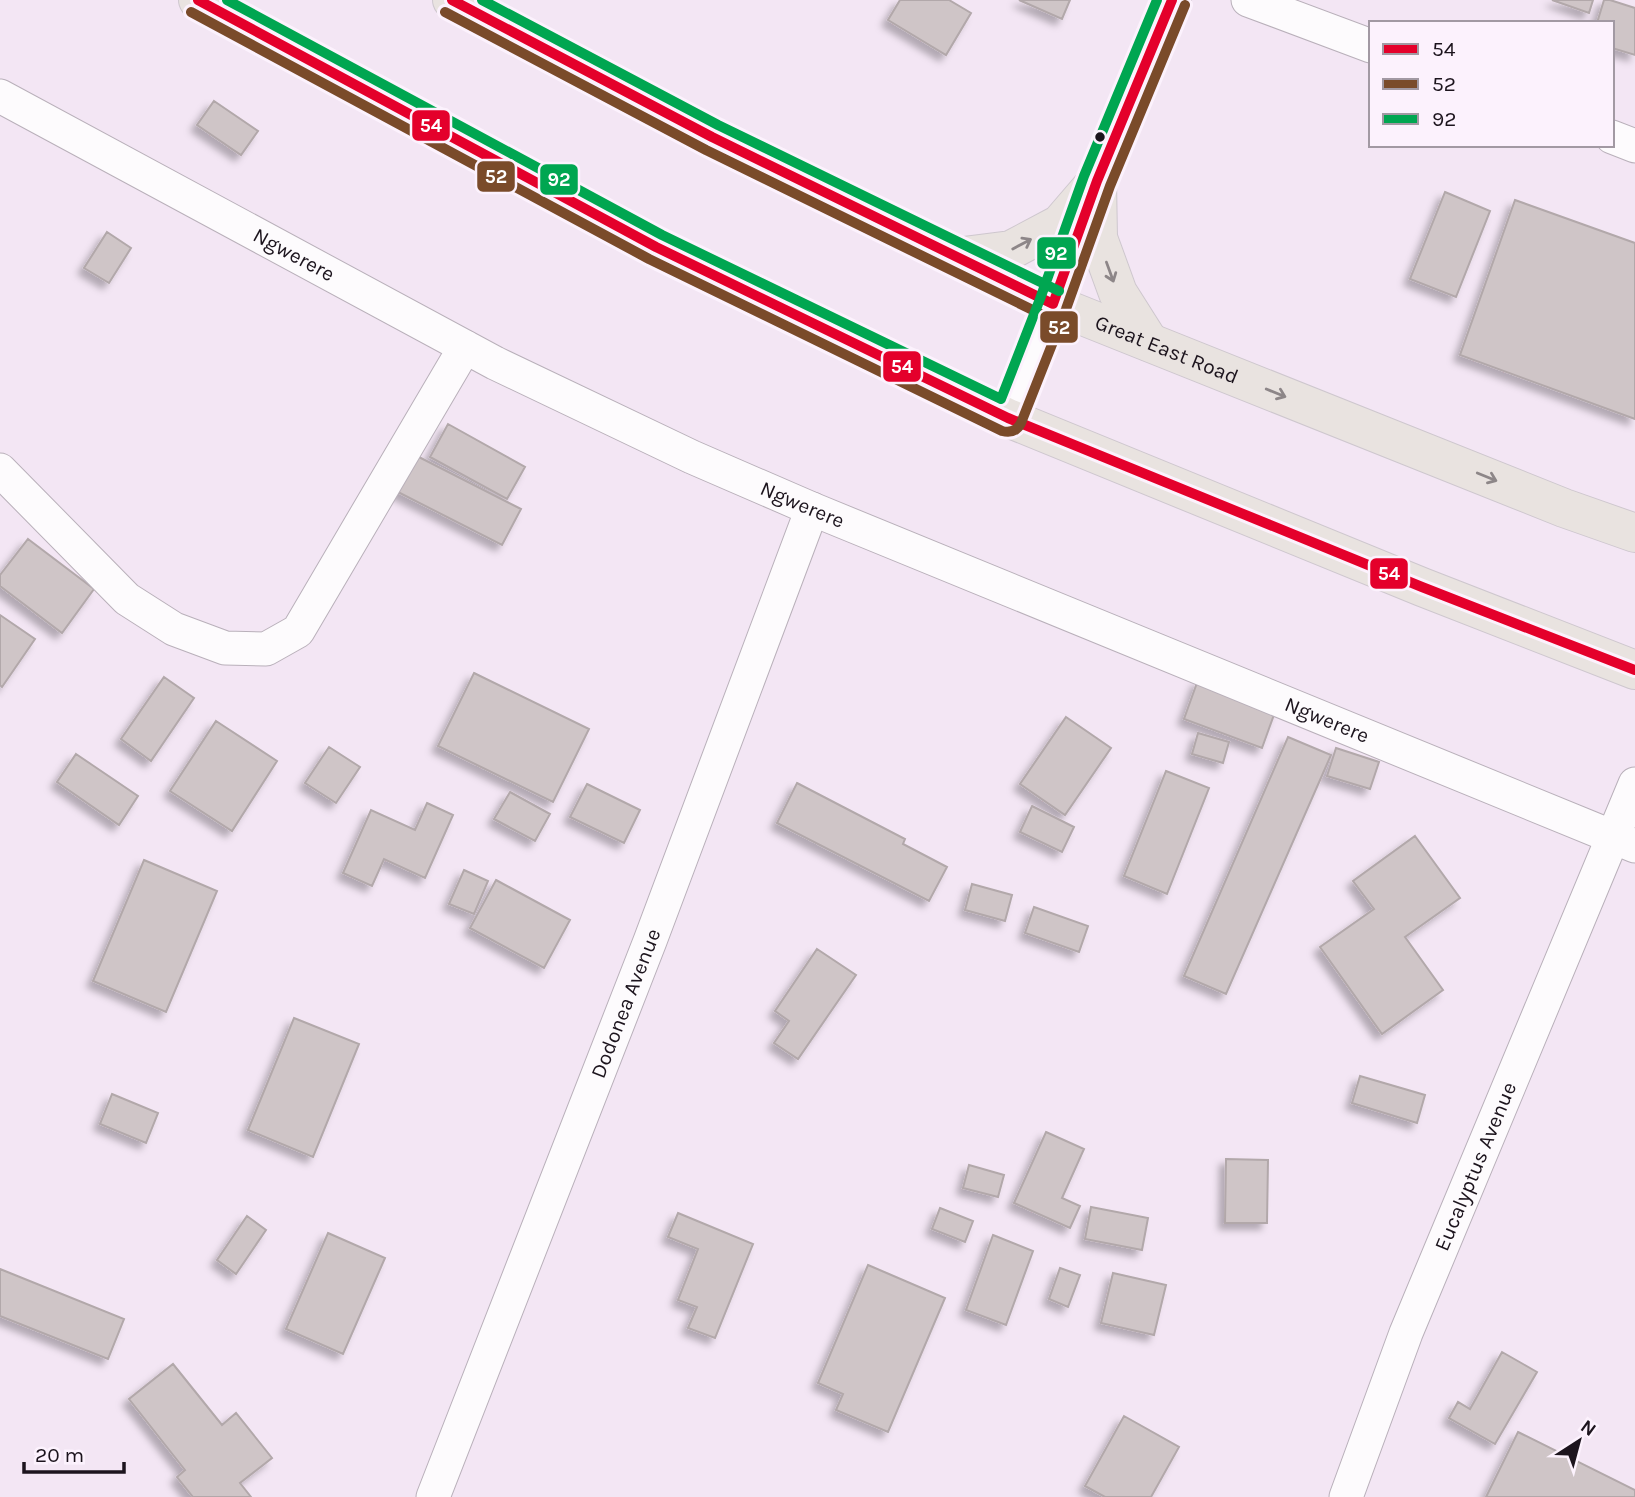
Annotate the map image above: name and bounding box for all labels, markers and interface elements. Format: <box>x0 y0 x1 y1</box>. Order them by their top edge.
legend <box>1369 21 1614 147</box>
text: 54 <box>1432 37 1456 61</box>
text: 52 <box>1432 72 1456 96</box>
text: 92 <box>1432 107 1456 131</box>
line badge: 54 <box>411 109 451 142</box>
text: 54 <box>420 115 443 137</box>
unlabelled marker <box>1093 130 1107 144</box>
line badge: 52 <box>476 160 516 193</box>
line badge: 92 <box>539 163 579 196</box>
text: 52 <box>485 166 507 188</box>
text: 92 <box>547 169 571 191</box>
street label: Ngwerere <box>249 223 339 286</box>
line badge: 92 <box>1036 236 1077 270</box>
one-way arrow <box>1011 237 1032 250</box>
text: 92 <box>1044 243 1068 265</box>
one-way arrow <box>1105 260 1117 282</box>
line badge: 52 <box>1039 310 1079 344</box>
street label: Great East Road <box>1092 310 1242 389</box>
text: 52 <box>1048 317 1070 339</box>
line badge: 54 <box>882 350 922 383</box>
text: 54 <box>891 356 914 378</box>
one-way arrow <box>1264 387 1286 400</box>
one-way arrow <box>1476 471 1497 484</box>
street label: Ngwerere <box>757 476 848 533</box>
line badge: 54 <box>1369 557 1409 590</box>
text: 54 <box>1378 563 1401 585</box>
street label: Ngwerere <box>1281 692 1373 748</box>
street label: Dodonea Avenue <box>586 925 666 1081</box>
street label: Eucalyptus Avenue <box>1430 1079 1521 1255</box>
north arrow <box>1544 1406 1614 1476</box>
text: N <box>1576 1415 1600 1441</box>
scale bar <box>24 1430 124 1474</box>
text: 20 m <box>35 1443 84 1467</box>

